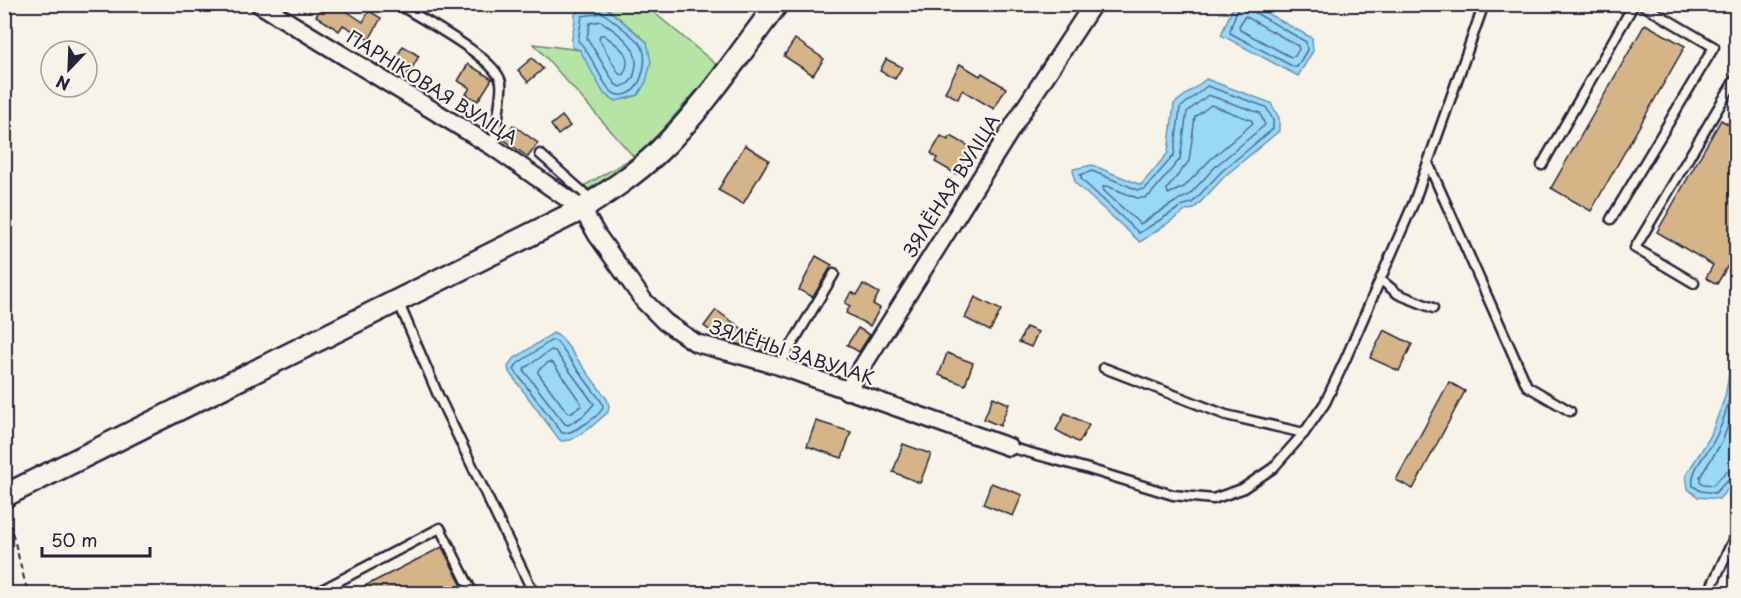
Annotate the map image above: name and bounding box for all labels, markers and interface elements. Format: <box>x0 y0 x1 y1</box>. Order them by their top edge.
street label: ПАРНІКОВАЯ ВУЛІЦА <box>342 23 524 151</box>
north arrow <box>39 39 99 99</box>
text: N <box>52 70 73 97</box>
street label: ЗЯЛЁНАЯ ВУЛІЦА <box>896 109 1006 262</box>
street label: ЗЯЛЁНЫ ЗАВУЛАК <box>707 312 878 391</box>
scale bar <box>42 520 150 558</box>
text: 50 m <box>51 526 98 553</box>

